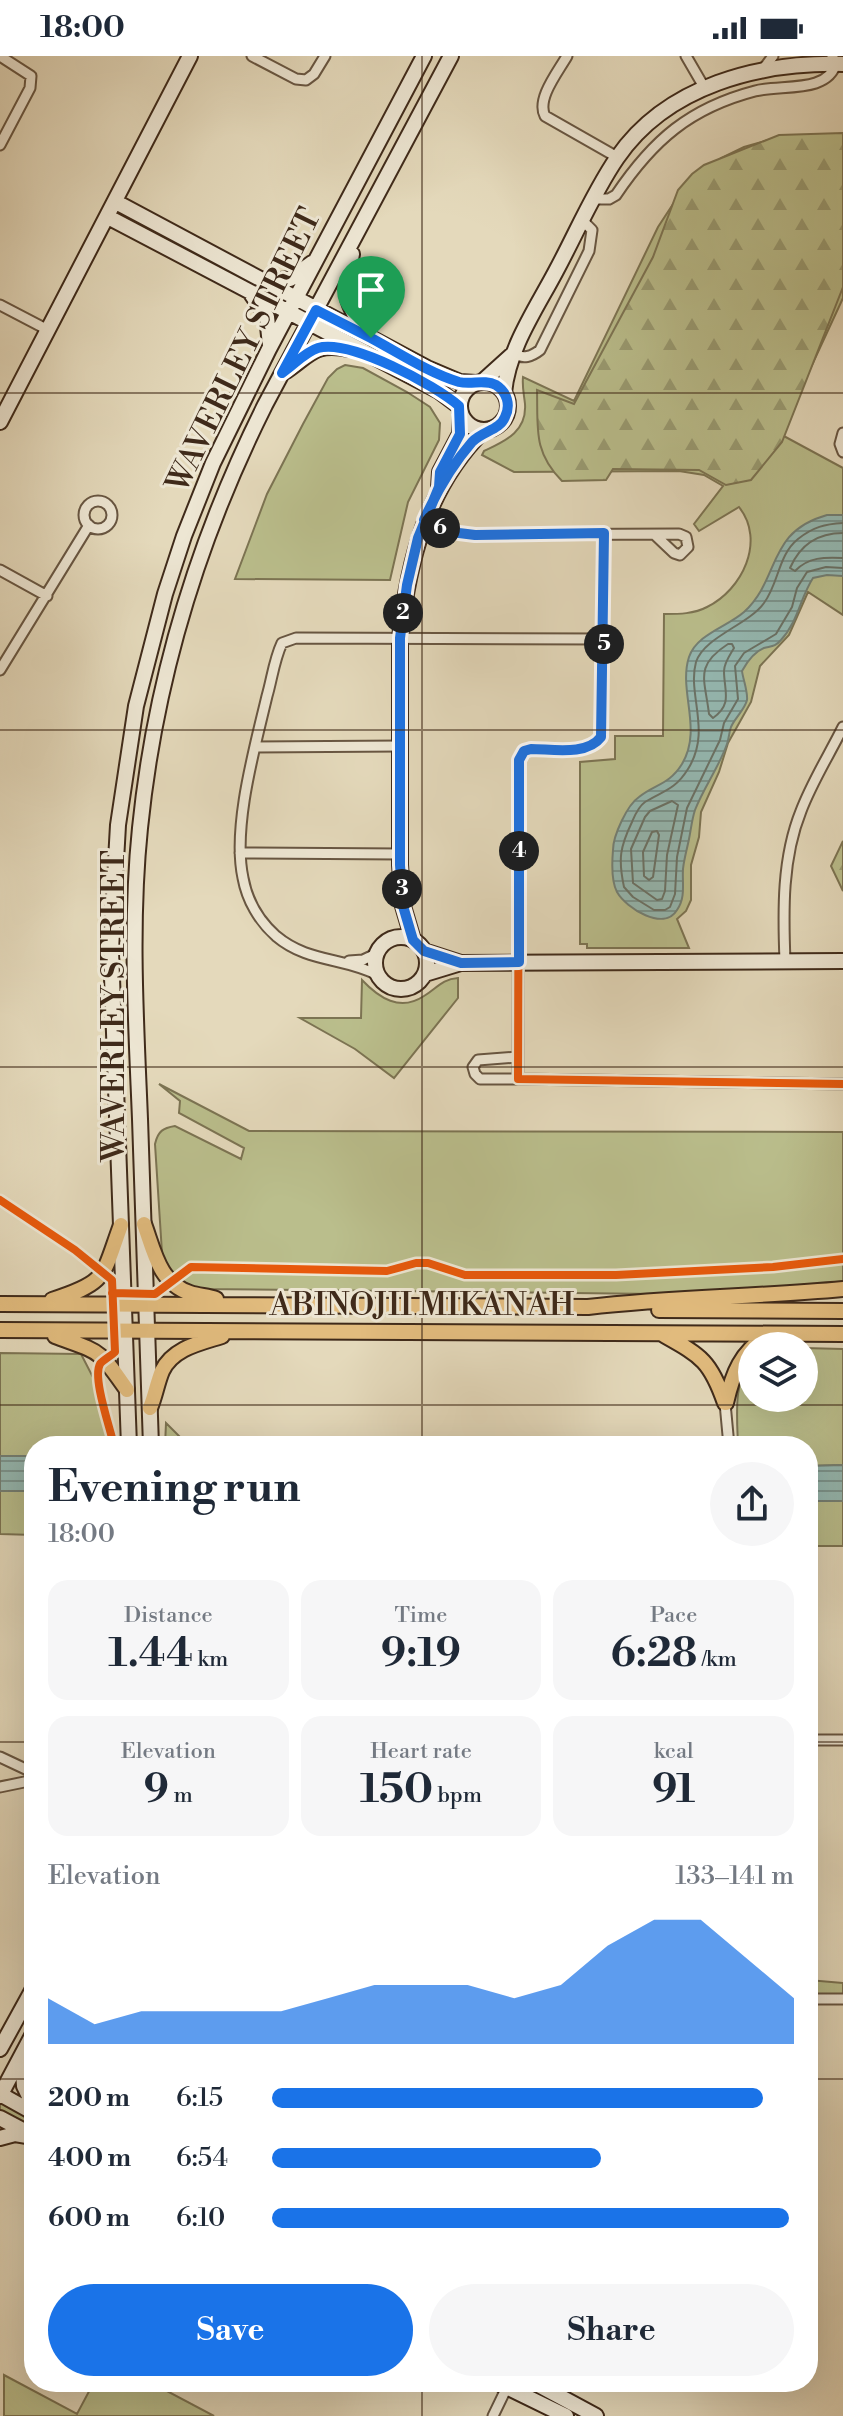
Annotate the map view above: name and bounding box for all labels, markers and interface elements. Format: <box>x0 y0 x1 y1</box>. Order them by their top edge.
text: 18:00 <box>40 9 125 47</box>
street label: WAVERLEY STREET <box>157 202 330 500</box>
pin <box>337 256 405 338</box>
icon: arrive <box>349 268 393 312</box>
pin: 6 <box>420 508 460 548</box>
text: 6 <box>433 514 447 541</box>
pin: 2 <box>383 593 423 633</box>
text: 2 <box>396 599 410 626</box>
pin: 5 <box>584 624 624 664</box>
text: 5 <box>597 630 611 657</box>
pin: 4 <box>499 831 539 871</box>
text: 4 <box>512 837 526 864</box>
street label: WAVERLEY STREET <box>94 850 134 1163</box>
pin: 3 <box>382 869 422 909</box>
text: 3 <box>395 875 409 902</box>
street label: ABINOJII MIKANAH <box>269 1285 575 1325</box>
map controls <box>738 1332 818 1412</box>
button: layers <box>738 1332 818 1412</box>
text: Evening run <box>48 1460 301 1515</box>
button: share <box>710 1462 794 1546</box>
text: 18:00 <box>48 1518 115 1550</box>
text: Distance <box>124 1602 213 1629</box>
text: Time <box>395 1602 447 1629</box>
text: Pace <box>650 1602 697 1629</box>
text: 1.44 <box>108 1629 193 1679</box>
text: 9:19 <box>381 1629 461 1679</box>
text: 6:28 <box>611 1629 697 1679</box>
text: km <box>193 1646 228 1673</box>
text: /km <box>697 1646 737 1673</box>
text: Elevation <box>121 1738 216 1765</box>
text: Heart rate <box>370 1738 472 1765</box>
text: kcal <box>654 1738 694 1765</box>
text: 9 <box>144 1765 169 1815</box>
text: 150 <box>360 1765 433 1815</box>
text: 91 <box>652 1765 695 1815</box>
text: m <box>169 1782 193 1809</box>
text: bpm <box>433 1782 482 1809</box>
text: Elevation <box>48 1860 161 1892</box>
text: 133–141 m <box>675 1860 794 1892</box>
text: 200 m <box>48 2082 130 2114</box>
text: 6:15 <box>176 2082 223 2114</box>
text: 400 m <box>48 2142 131 2174</box>
text: 6:54 <box>176 2142 228 2174</box>
text: 600 m <box>48 2202 130 2234</box>
text: 6:10 <box>176 2202 225 2234</box>
button: Save <box>48 2284 413 2376</box>
button: Share <box>429 2284 794 2376</box>

